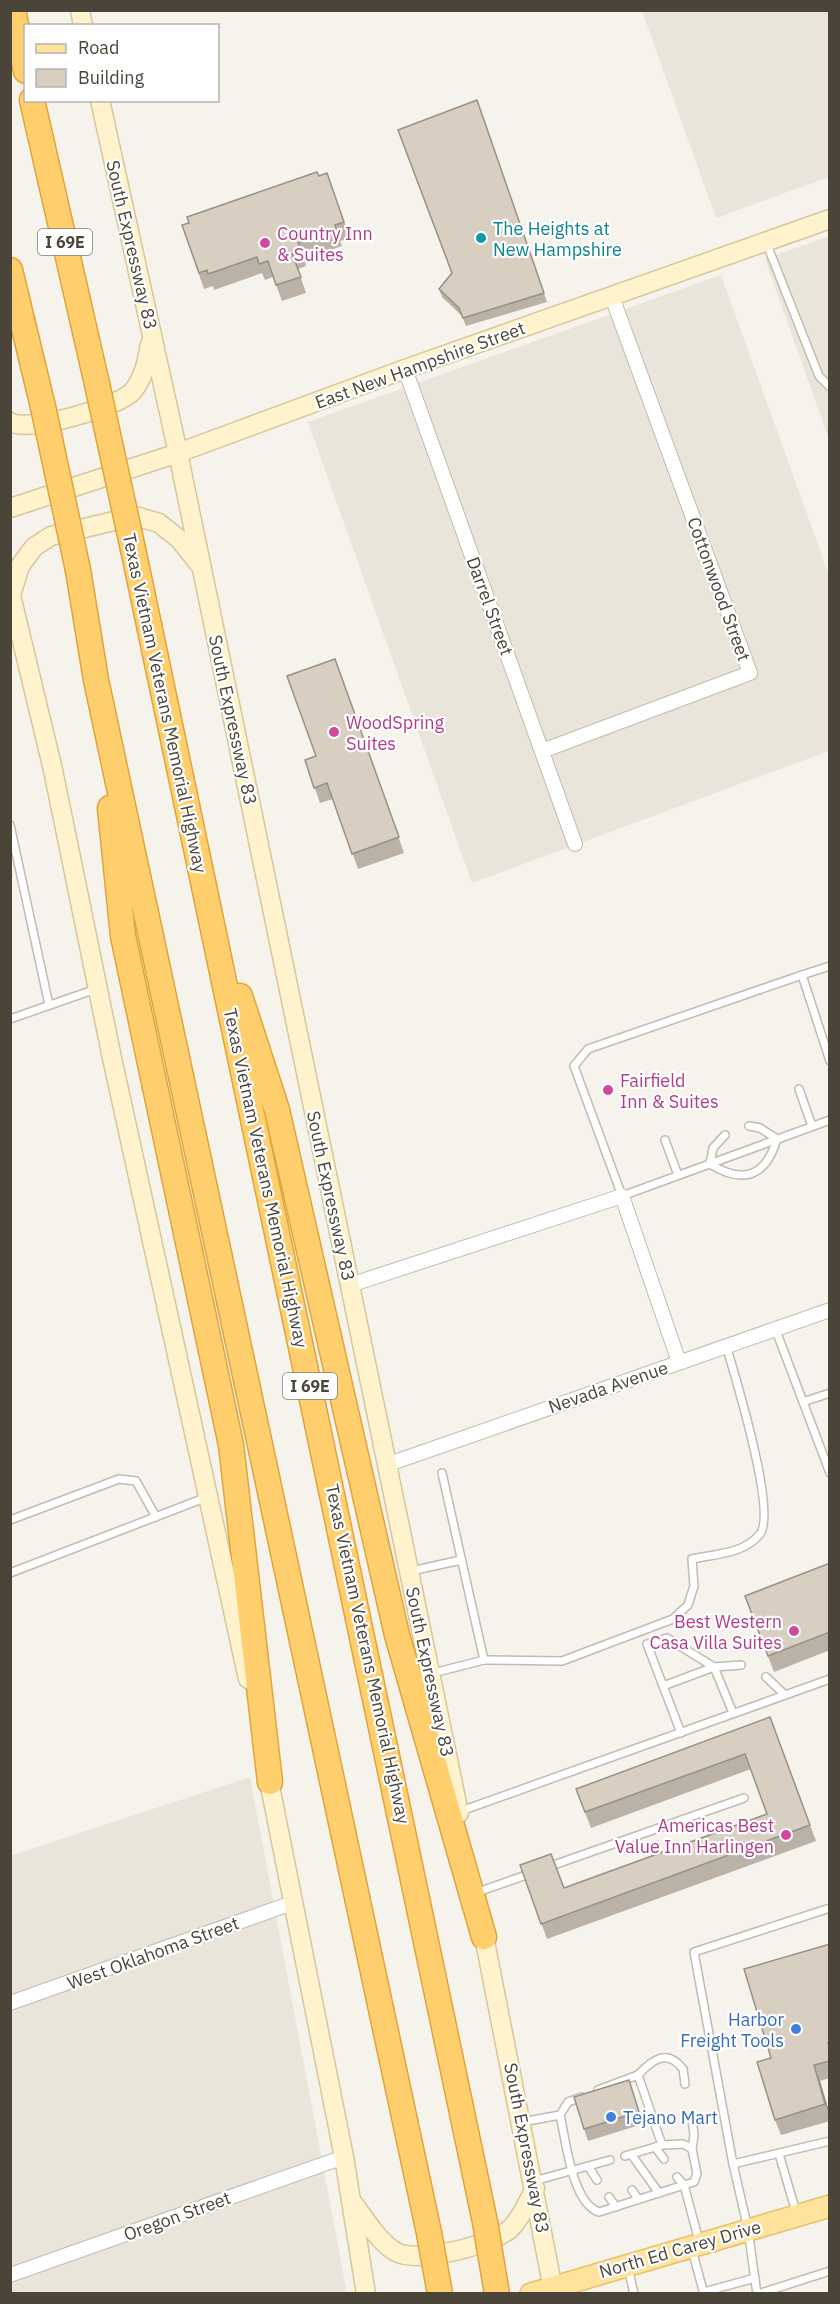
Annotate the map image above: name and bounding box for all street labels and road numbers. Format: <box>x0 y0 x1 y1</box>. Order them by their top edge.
street label: South Expressway 83 <box>101 158 163 332</box>
road number: I 69E <box>38 229 92 255</box>
street label: East New Hampshire Street <box>312 316 528 414</box>
street label: Cottonwood Street <box>682 514 756 664</box>
street label: Texas Vietnam Veterans Memorial Highway <box>118 531 212 875</box>
street label: Darrel Street <box>462 554 518 658</box>
street label: South Expressway 83 <box>204 633 262 807</box>
street label: Texas Vietnam Veterans Memorial Highway <box>219 1006 313 1350</box>
street label: South Expressway 83 <box>302 1109 360 1283</box>
street label: Nevada Avenue <box>545 1356 671 1418</box>
road number: I 69E <box>283 1373 337 1399</box>
street label: Texas Vietnam Veterans Memorial Highway <box>321 1482 415 1826</box>
street label: South Expressway 83 <box>401 1585 459 1759</box>
street label: West Oklahoma Street <box>64 1911 242 1995</box>
street label: South Expressway 83 <box>499 2061 555 2235</box>
street label: Oregon Street <box>120 2186 234 2246</box>
street label: North Ed Carey Drive <box>596 2215 764 2283</box>

